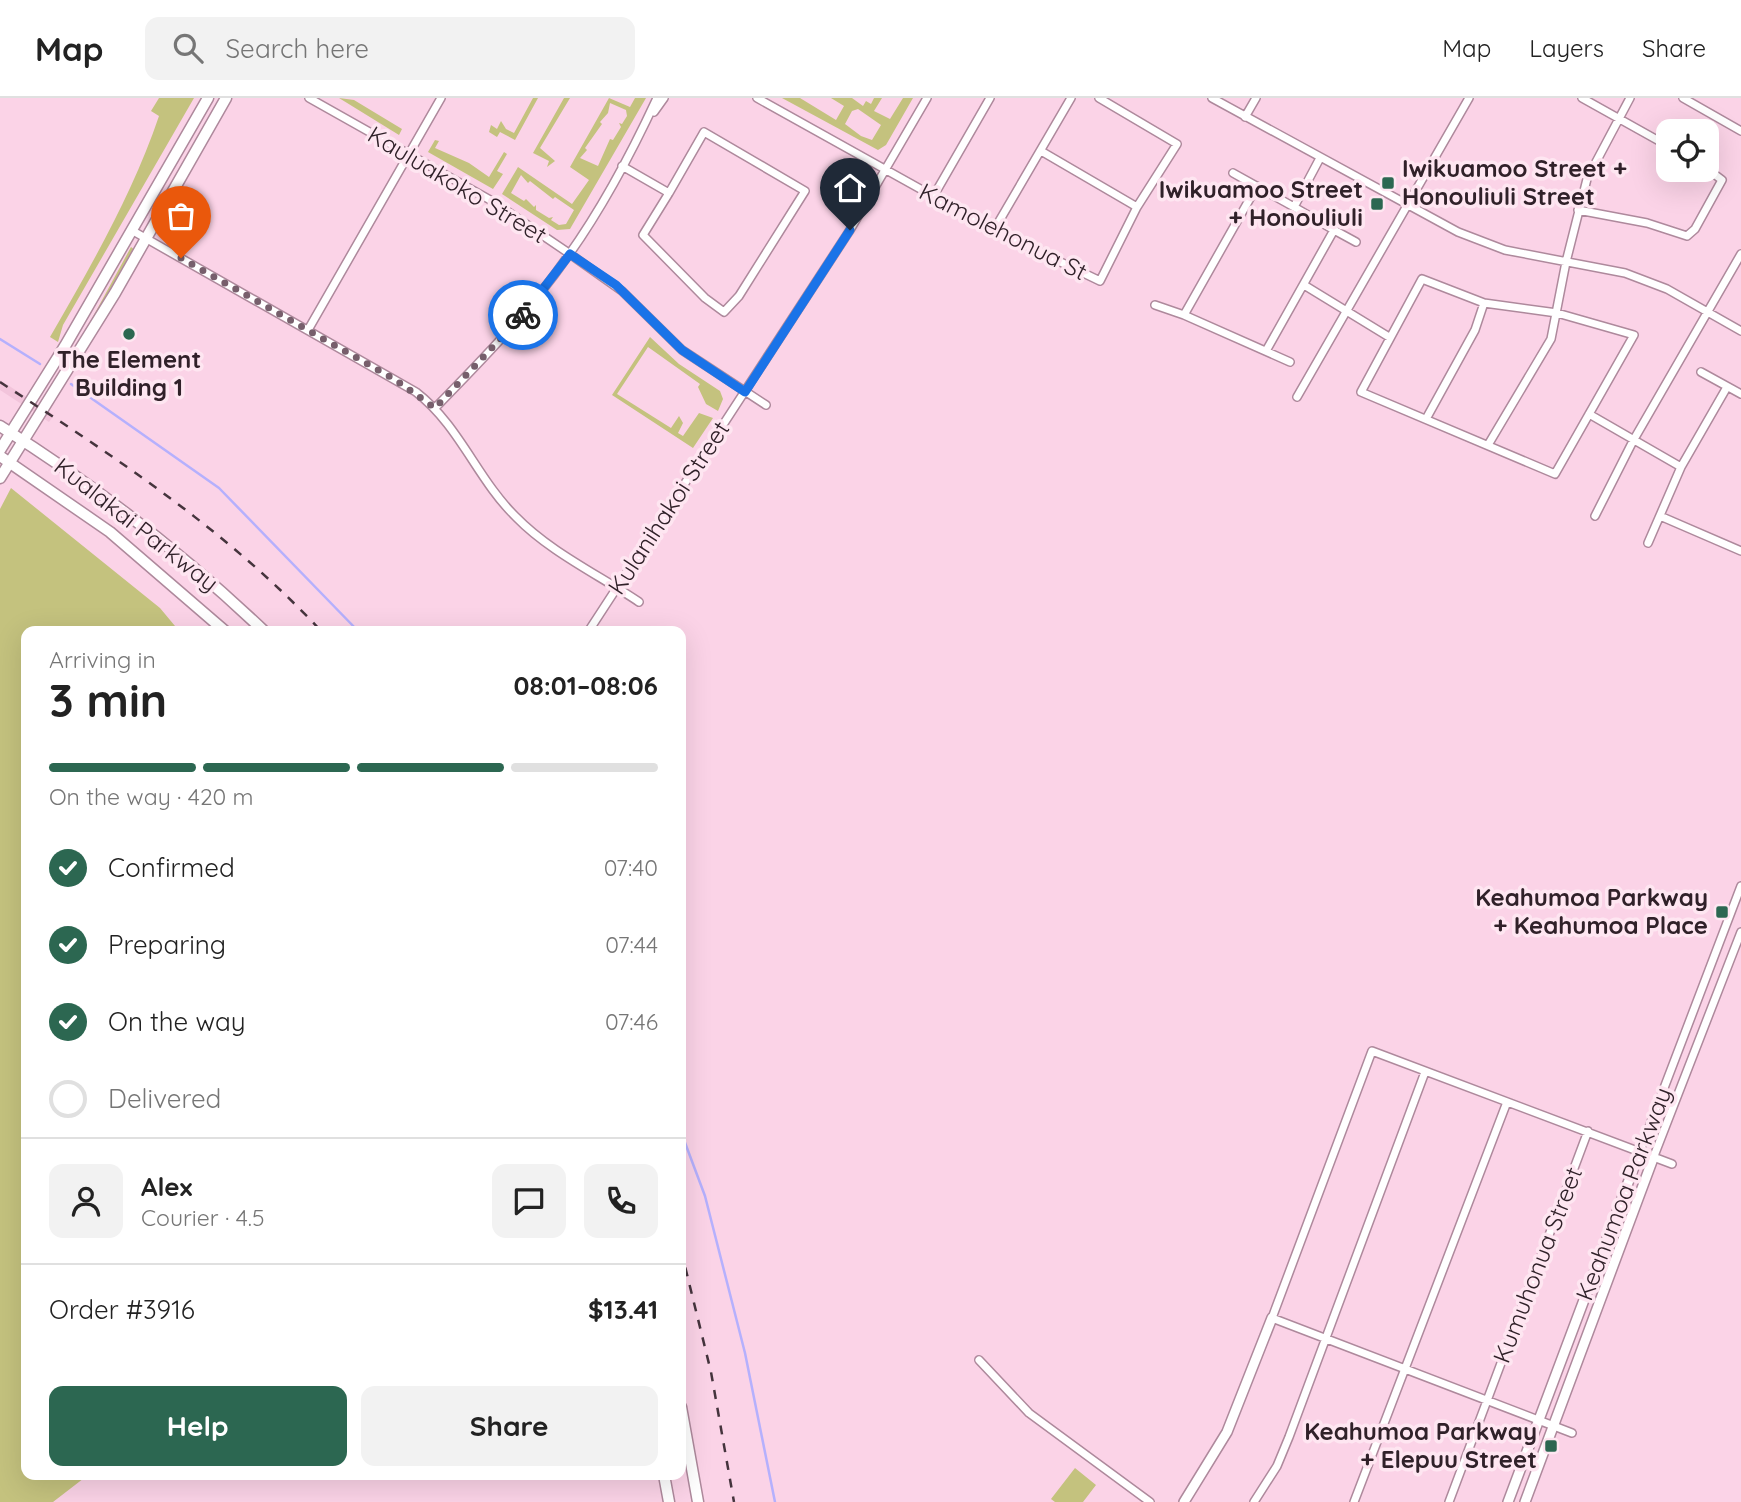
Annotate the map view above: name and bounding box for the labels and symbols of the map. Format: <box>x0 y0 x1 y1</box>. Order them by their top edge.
street label: Kauluakoko Street <box>363 119 552 249</box>
place label: Iwikuamoo Street + Honouliuli Street <box>1402 153 1627 211</box>
pin <box>820 158 880 230</box>
place label: Iwikuamoo Street + Honouliuli <box>1159 174 1363 232</box>
marker: Iwikuamoo Street + Honouliuli Street <box>1380 175 1396 191</box>
street label: Kamolehonua St <box>915 176 1092 286</box>
pin <box>151 186 211 258</box>
marker: Iwikuamoo Street + Honouliuli <box>1369 196 1385 212</box>
courier <box>488 280 558 350</box>
marker: The Element Building 1 <box>121 326 137 342</box>
place label: The Element Building 1 <box>57 344 201 402</box>
street label: Kulanihakoi Street <box>601 415 735 600</box>
street label: Kualakai Parkway <box>48 451 225 598</box>
place label: Keahumoa Parkway + Keahumoa Place <box>1475 882 1708 940</box>
marker: Keahumoa Parkway + Keahumoa Place <box>1714 904 1730 920</box>
street label: Keahumoa Parkway <box>1569 1083 1678 1304</box>
street label: Kumuhonua Street <box>1486 1162 1588 1367</box>
place label: Keahumoa Parkway + Elepuu Street <box>1304 1416 1537 1474</box>
marker: Keahumoa Parkway + Elepuu Street <box>1543 1438 1559 1454</box>

